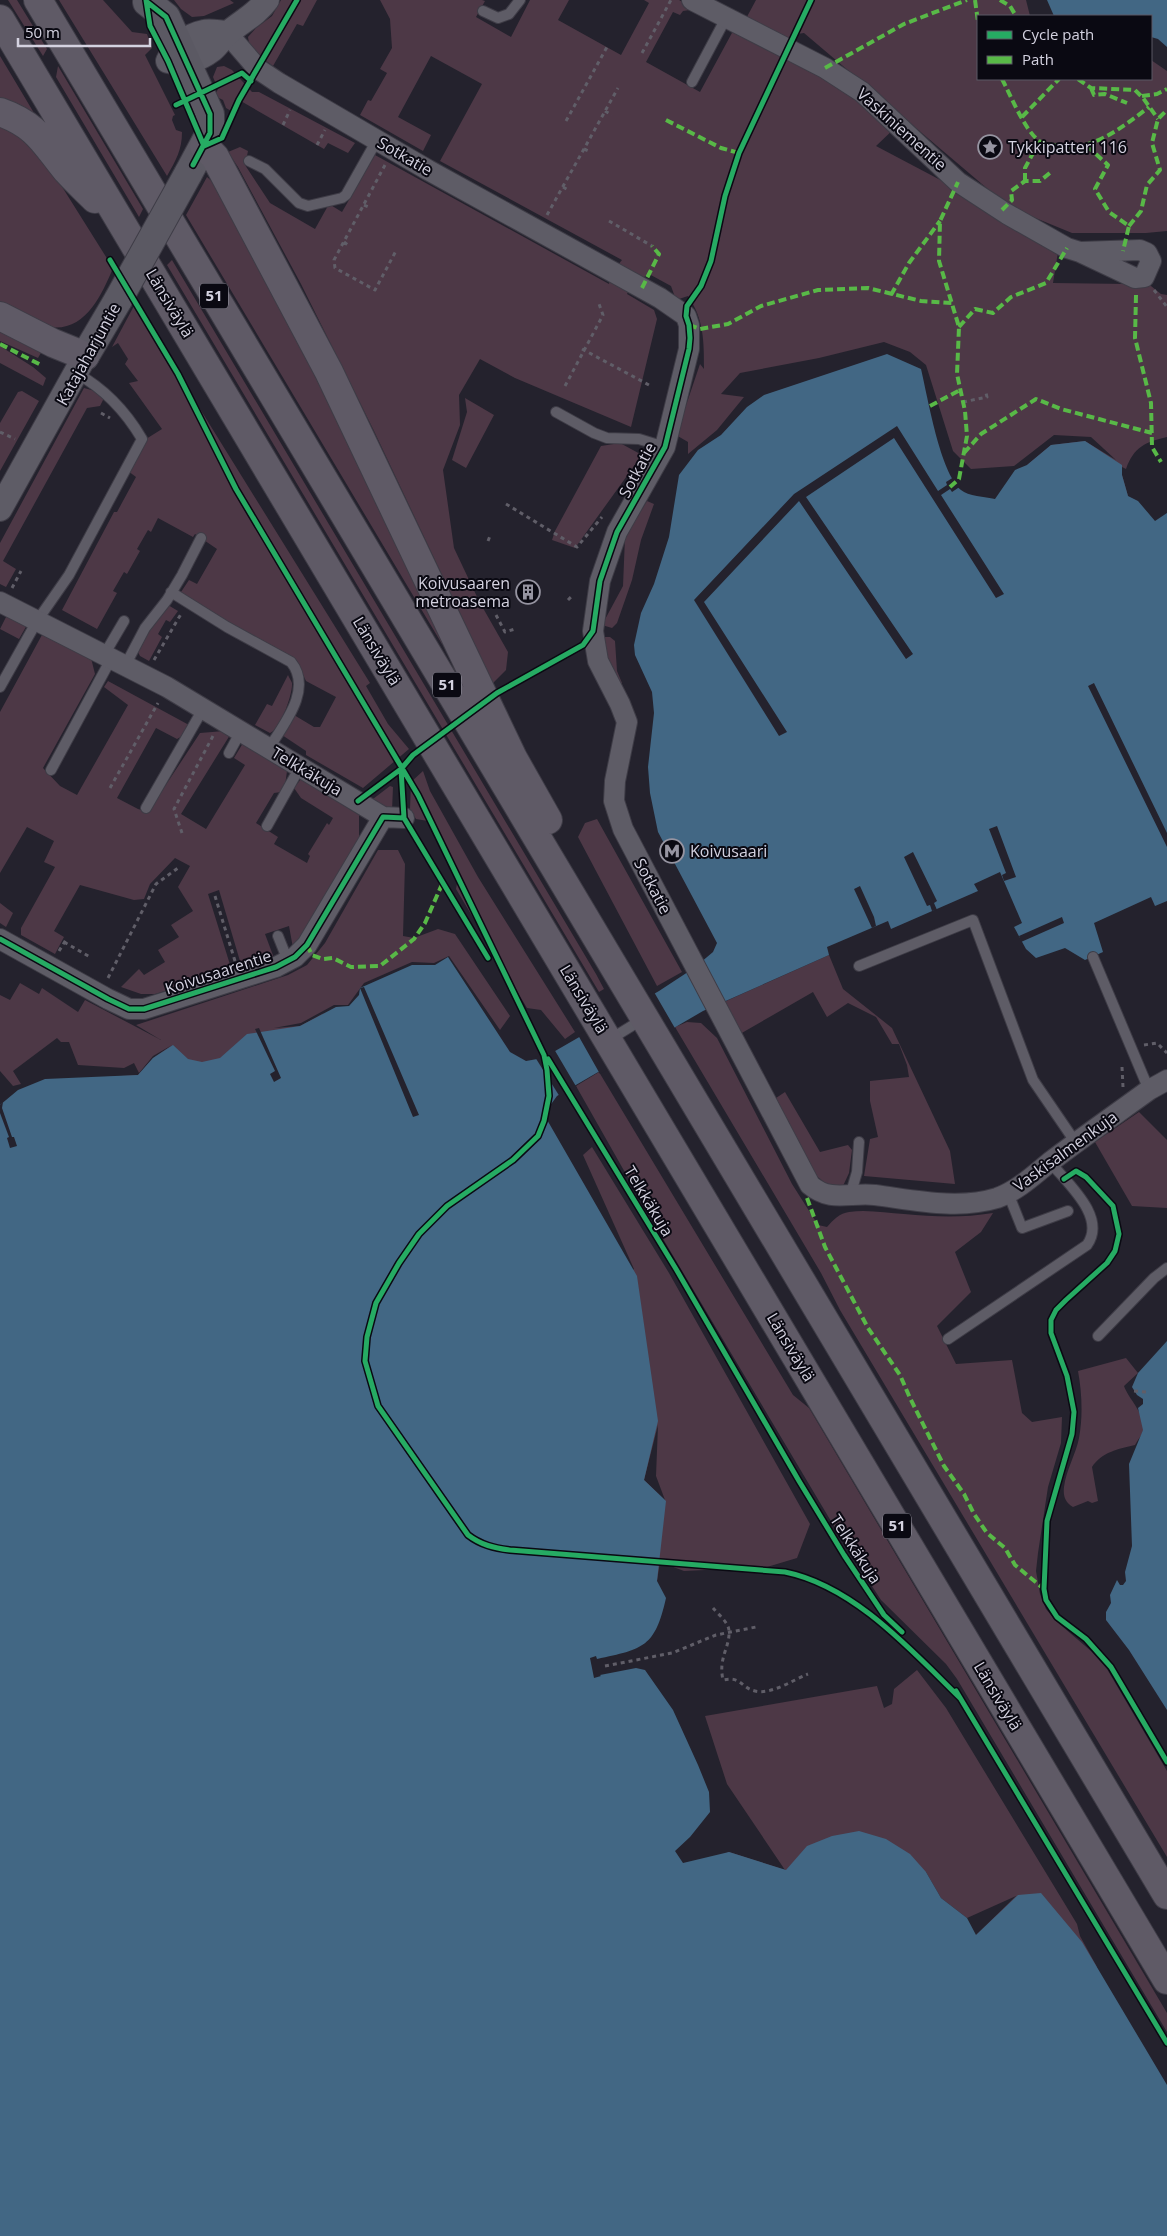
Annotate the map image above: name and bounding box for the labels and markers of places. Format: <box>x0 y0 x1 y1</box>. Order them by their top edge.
place icon: Tykkipatteri 116 <box>977 134 1003 160</box>
place label: Tykkipatteri 116 <box>1008 136 1127 158</box>
place label: Koivusaaren metroasema <box>415 572 510 612</box>
building icon: Koivusaaren metroasema <box>515 579 541 605</box>
metro station icon: Koivusaari <box>659 838 685 864</box>
place label: Koivusaari <box>690 840 767 862</box>

